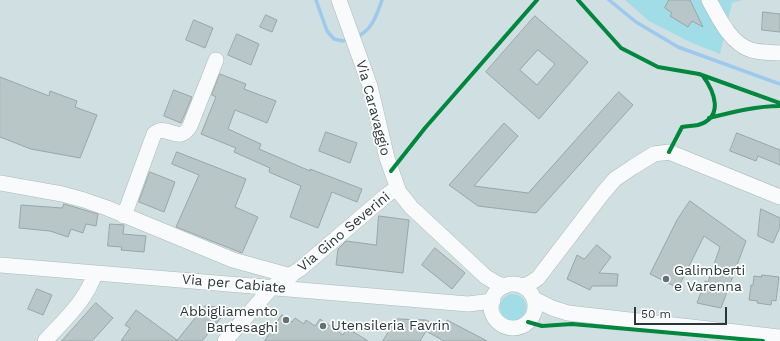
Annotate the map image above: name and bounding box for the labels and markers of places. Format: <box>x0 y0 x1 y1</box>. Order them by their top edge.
place label: Galimberti e Varenna <box>674 263 745 296</box>
marker: Galimberti e Varenna <box>661 274 671 284</box>
place label: Abbigliamento Bartesaghi <box>180 304 278 336</box>
marker: Abbigliamento Bartesaghi <box>281 315 291 325</box>
place label: Utensileria Favrin <box>331 318 450 334</box>
marker: Utensileria Favrin <box>318 321 328 331</box>

